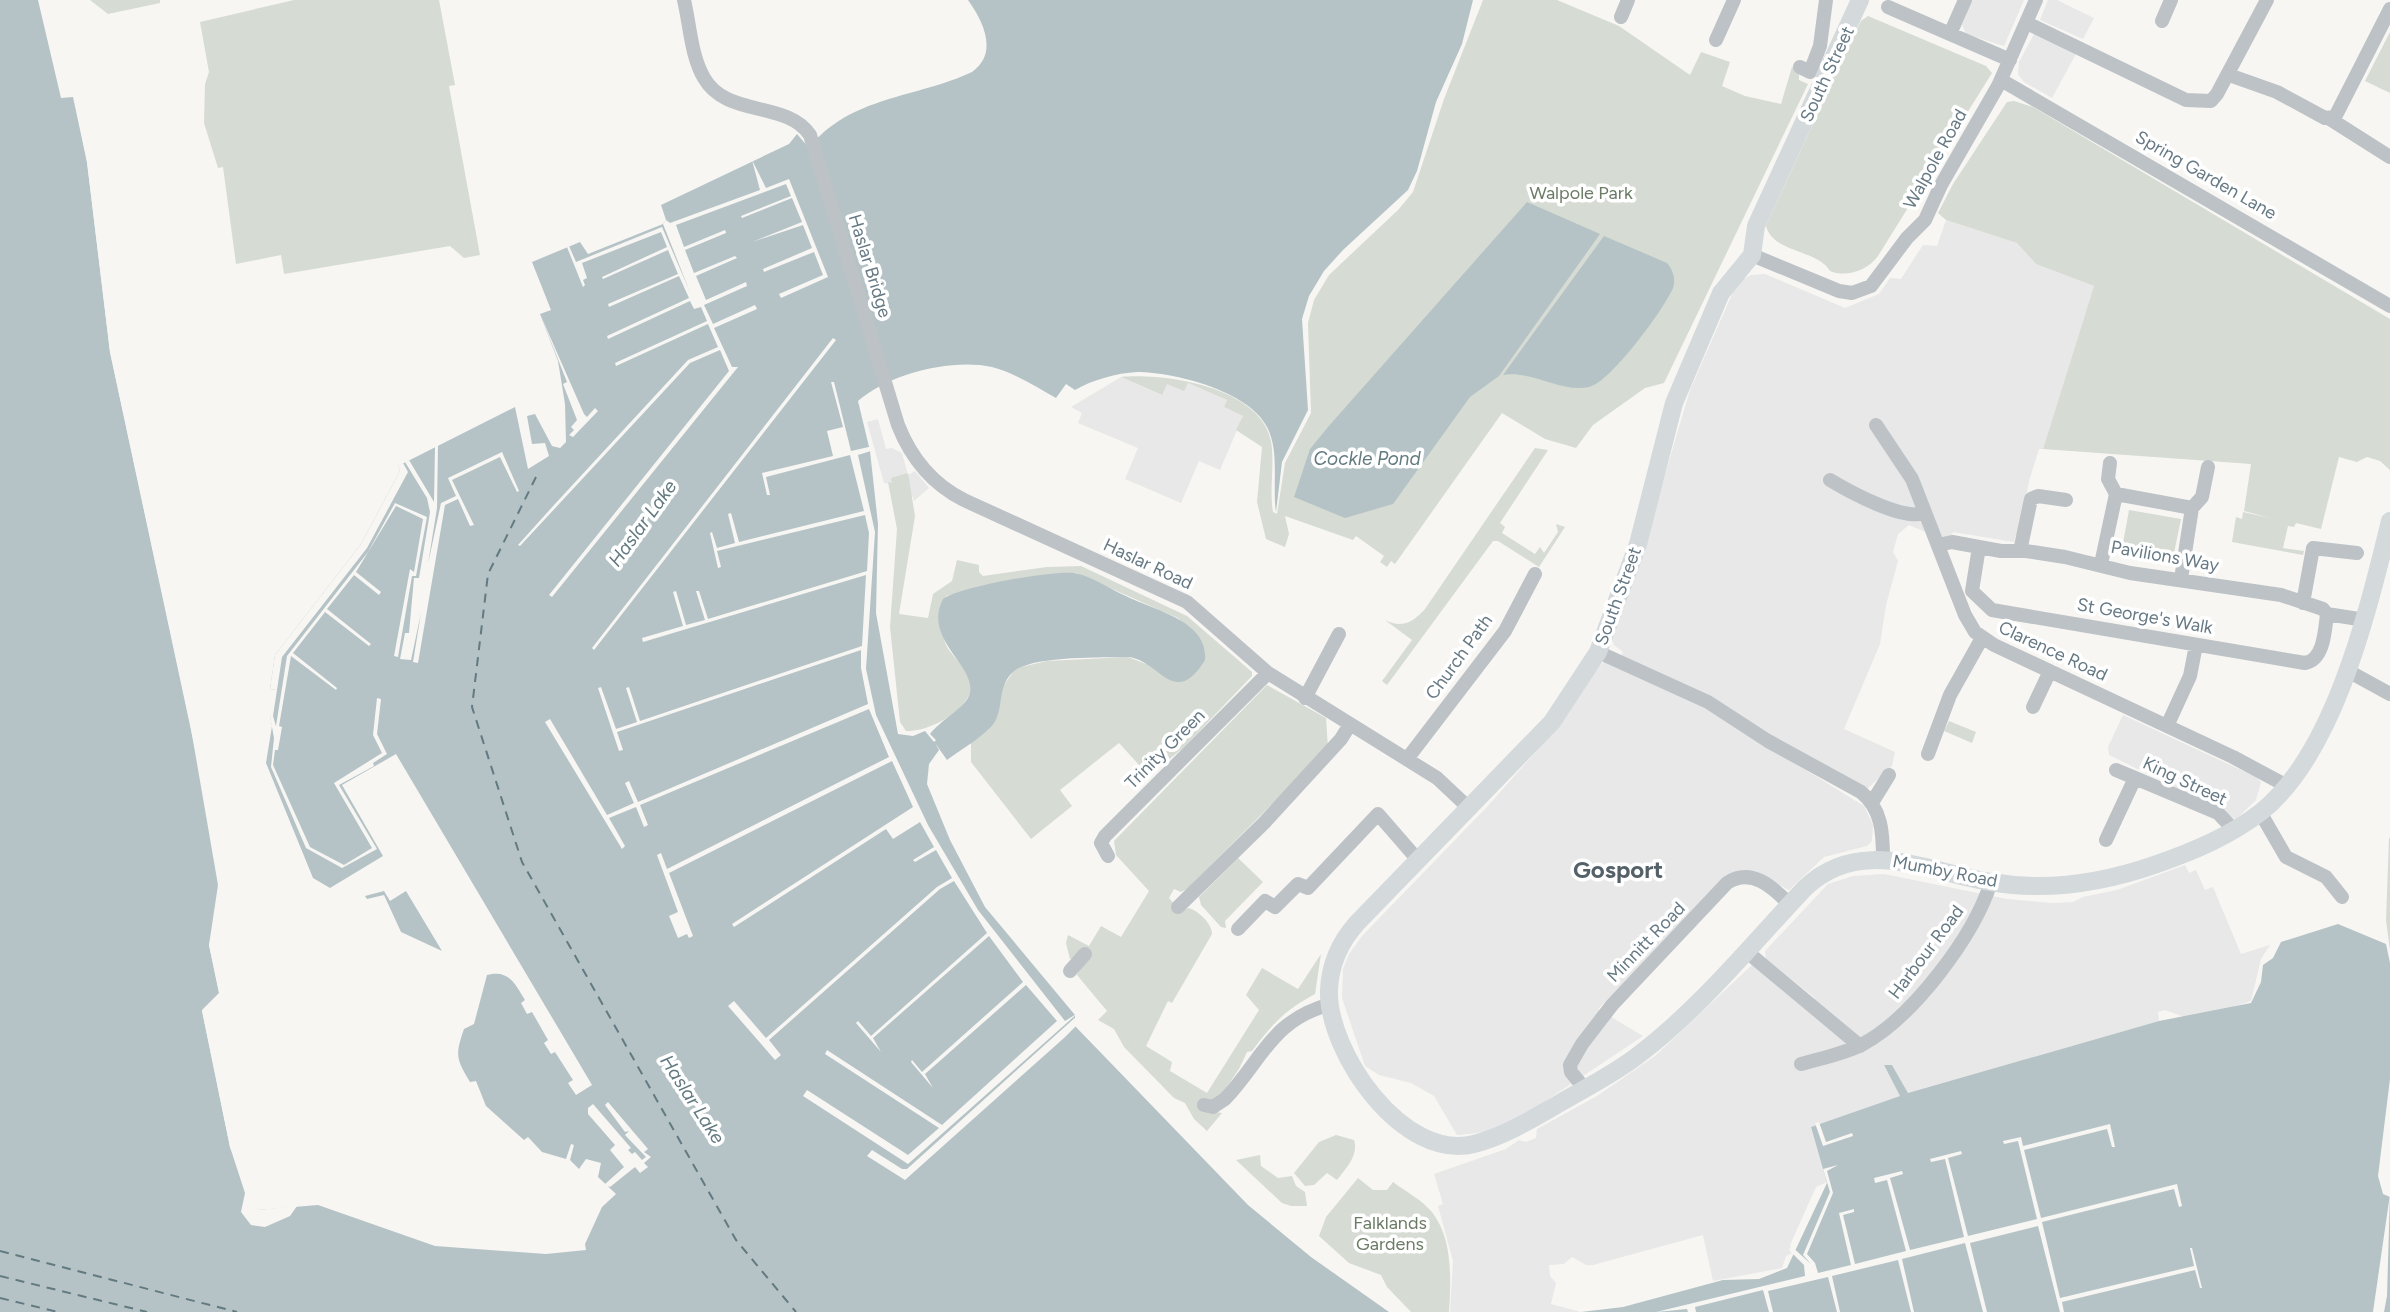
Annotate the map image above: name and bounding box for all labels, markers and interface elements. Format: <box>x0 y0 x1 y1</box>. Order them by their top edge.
street label: South Street <box>1795 22 1859 125</box>
street label: Walpole Road <box>1899 105 1971 213</box>
street label: Spring Garden Lane <box>2132 126 2281 224</box>
park label: Walpole Park <box>1529 182 1633 204</box>
street label: Haslar Bridge <box>844 212 896 321</box>
water label: Cockle Pond <box>1313 447 1421 470</box>
water label: Haslar Lake <box>603 475 682 571</box>
street label: Haslar Road <box>1100 534 1196 594</box>
street label: Pavilions Way <box>2109 536 2221 576</box>
street label: South Street <box>1590 544 1646 648</box>
street label: St George's Walk <box>2075 593 2215 639</box>
street label: Church Path <box>1421 610 1497 704</box>
street label: Clarence Road <box>1995 616 2111 686</box>
street label: Trinity Green <box>1121 705 1209 793</box>
street label: King Street <box>2139 752 2231 810</box>
street label: Mumby Road <box>1891 850 1999 892</box>
district label: Gosport <box>1573 855 1663 884</box>
street label: Minnitt Road <box>1602 897 1690 987</box>
street label: Harbour Road <box>1884 901 1968 1003</box>
water label: Haslar Lake <box>655 1051 730 1149</box>
park label: Falklands Gardens <box>1353 1212 1427 1255</box>

